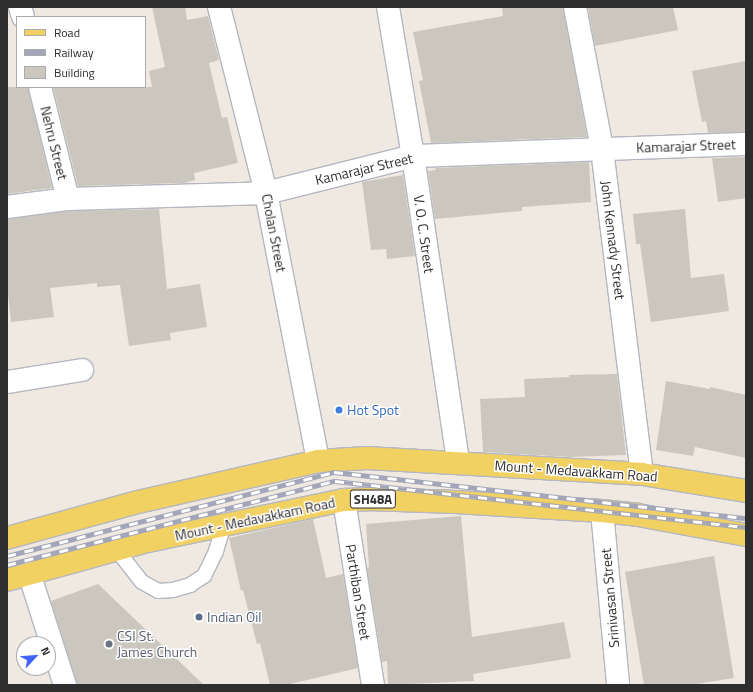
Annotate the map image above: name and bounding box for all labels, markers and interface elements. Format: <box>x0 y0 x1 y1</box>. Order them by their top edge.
legend <box>16 16 146 88</box>
text: Road <box>54 23 80 42</box>
text: Railway <box>54 43 94 62</box>
text: Building <box>54 63 95 82</box>
street label: Nehru Street <box>37 104 71 182</box>
street label: Kamarajar Street <box>636 136 736 156</box>
street label: Kamarajar Street <box>314 150 414 188</box>
street label: John Kennady Street <box>597 180 629 300</box>
street label: Cholan Street <box>258 192 290 274</box>
street label: V. O. C. Street <box>410 194 438 274</box>
place label: Hot Spot <box>347 402 399 418</box>
marker: Hot Spot <box>334 405 344 415</box>
street label: Mount - Medavakkam Road <box>494 457 658 485</box>
road number: SH48A <box>349 488 397 510</box>
street label: Mount - Medavakkam Road <box>173 494 337 544</box>
street label: Parthiban Street <box>342 543 374 641</box>
street label: Srinivasan Street <box>597 547 623 649</box>
place label: Indian Oil <box>207 609 262 625</box>
marker: Indian Oil <box>194 612 204 622</box>
place label: CSI St. James Church <box>117 628 197 660</box>
north arrow <box>16 636 56 676</box>
marker: CSI St. James Church <box>104 639 114 649</box>
text: N <box>37 644 55 658</box>

